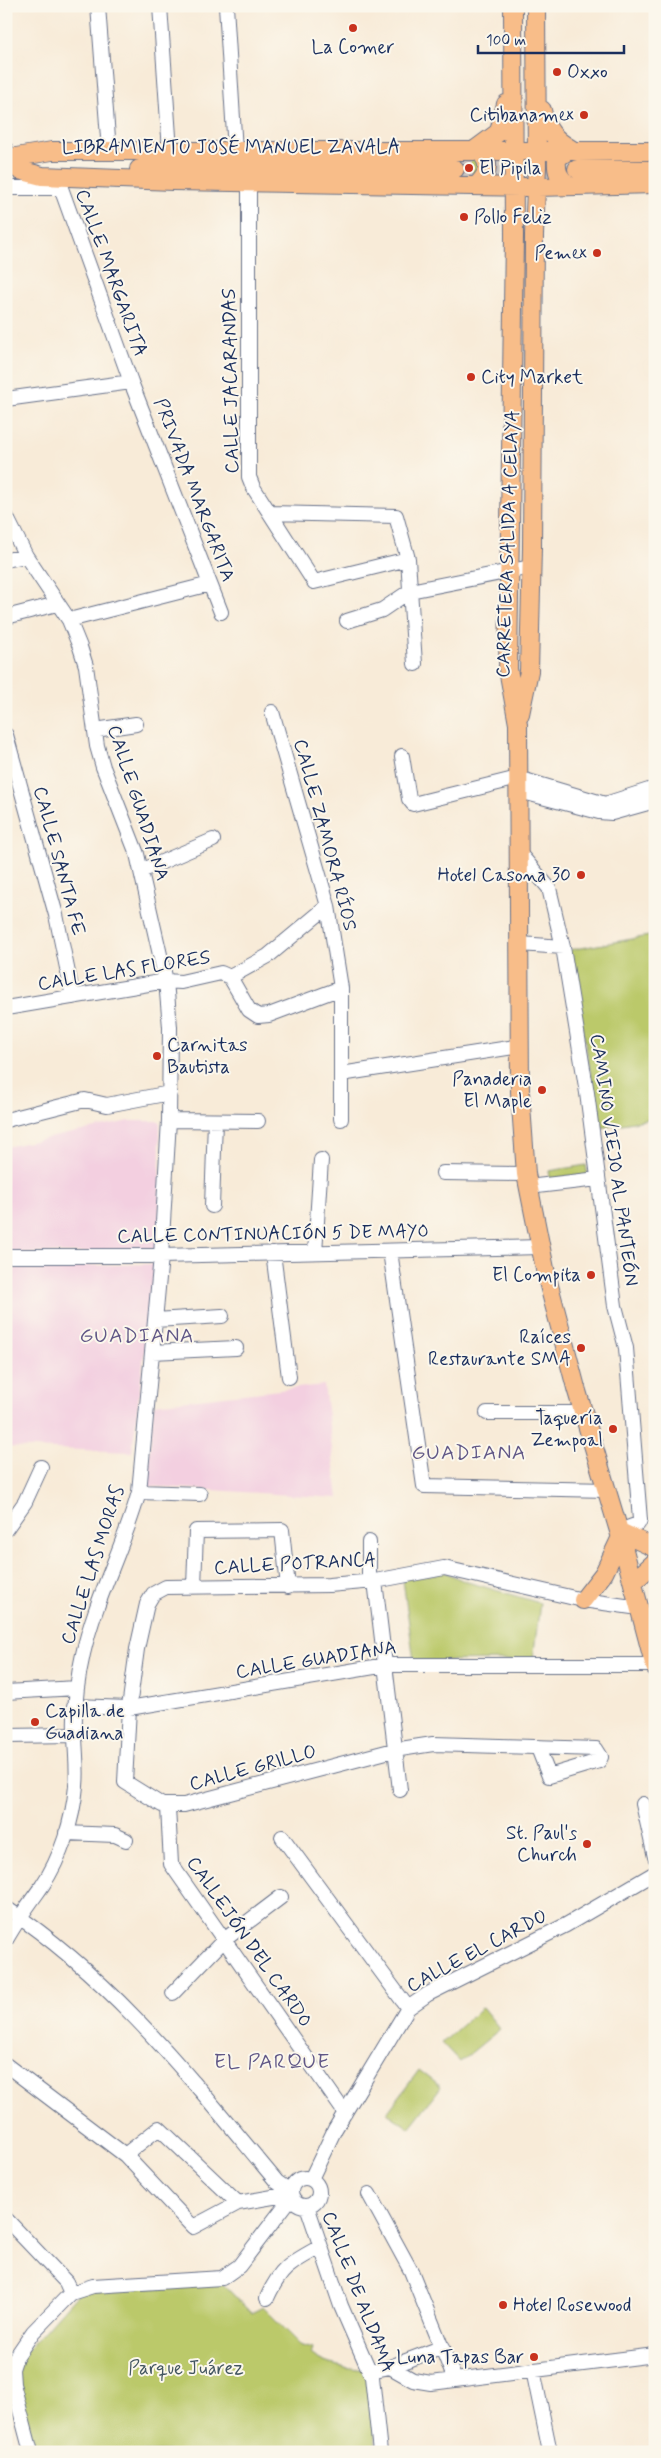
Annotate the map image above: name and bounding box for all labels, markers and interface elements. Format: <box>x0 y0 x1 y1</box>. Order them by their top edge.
marker: La Comer <box>347 22 359 34</box>
scale bar <box>478 22 625 54</box>
text: 100 m <box>486 31 526 51</box>
place label: La Comer <box>312 35 395 60</box>
place label: Oxxo <box>567 60 608 85</box>
marker: Oxxo <box>551 66 563 78</box>
place label: Citibanamex <box>469 103 575 128</box>
marker: Citibanamex <box>578 109 590 121</box>
street label: LIBRAMIENTO JOSÉ MANUEL ZAVALA <box>62 134 400 160</box>
place label: El Pipila <box>479 156 542 181</box>
marker: El Pipila <box>463 162 475 174</box>
street label: CALLE MARGARITA <box>69 186 153 360</box>
place label: Pollo Feliz <box>474 205 552 230</box>
marker: Pollo Feliz <box>458 211 470 223</box>
place label: Pemex <box>534 241 588 266</box>
marker: Pemex <box>591 247 603 259</box>
street label: CALLE JACARANDAS <box>217 288 245 474</box>
place label: City Market <box>481 365 583 390</box>
marker: City Market <box>465 371 477 383</box>
street label: PRIVADA MARGARITA <box>147 395 241 585</box>
street label: CARRETERA SALIDA A CELAYA <box>491 410 525 678</box>
street label: CALLE GUADIANA <box>101 722 175 884</box>
street label: CALLE ZAMORA RÍOS <box>287 736 364 934</box>
street label: CALLE SANTA FE <box>27 784 91 938</box>
place label: Hotel Casona 30 <box>437 863 571 888</box>
marker: Hotel Casona 30 <box>575 869 587 881</box>
street label: CALLE LAS FLORES <box>36 945 212 997</box>
street label: CAMINO VIEJO AL PANTEÓN <box>584 1032 644 1288</box>
place label: Carnitas Bautista <box>167 1033 248 1080</box>
marker: Carnitas Bautista <box>151 1050 163 1062</box>
place label: Panaderia El Maple <box>452 1067 532 1114</box>
marker: Panaderia El Maple <box>536 1084 548 1096</box>
street label: CALLE CONTINUACIÓN 5 DE MAYO <box>117 1219 429 1249</box>
place label: El Compita <box>492 1263 581 1288</box>
marker: El Compita <box>585 1269 597 1281</box>
district label: GUADIANA <box>79 1322 195 1350</box>
place label: Raíces Restaurante SMA <box>428 1325 571 1372</box>
marker: Raíces Restaurante SMA <box>575 1342 587 1354</box>
place label: Taquería Zempoal <box>531 1406 603 1453</box>
marker: Taquería Zempoal <box>607 1423 619 1435</box>
district label: GUADIANA <box>411 1439 527 1467</box>
street label: CALLE LAS MORAS <box>55 1482 131 1648</box>
street label: CALLE POTRANCA <box>213 1547 377 1581</box>
street label: CALLE GUADIANA <box>234 1635 398 1685</box>
place label: Capilla de Guadiana <box>45 1699 125 1746</box>
marker: Capilla de Guadiana <box>29 1716 41 1728</box>
street label: CALLE GRILLO <box>187 1739 319 1797</box>
place label: St. Paul's Church <box>506 1821 578 1868</box>
marker: St. Paul's Church <box>581 1838 593 1850</box>
street label: CALLEJÓN DEL CARDO <box>181 1852 317 2032</box>
street label: CALLE EL CARDO <box>402 1903 552 1999</box>
district label: EL PARQUE <box>214 2048 330 2076</box>
street label: CALLE DE ALDAMA <box>316 2208 400 2376</box>
place label: Hotel Rosewood <box>513 2293 631 2318</box>
marker: Hotel Rosewood <box>497 2299 509 2311</box>
place label: Luna Tapas Bar <box>396 2345 524 2370</box>
marker: Luna Tapas Bar <box>528 2351 540 2363</box>
park label: Parque Juárez <box>128 2356 244 2381</box>

